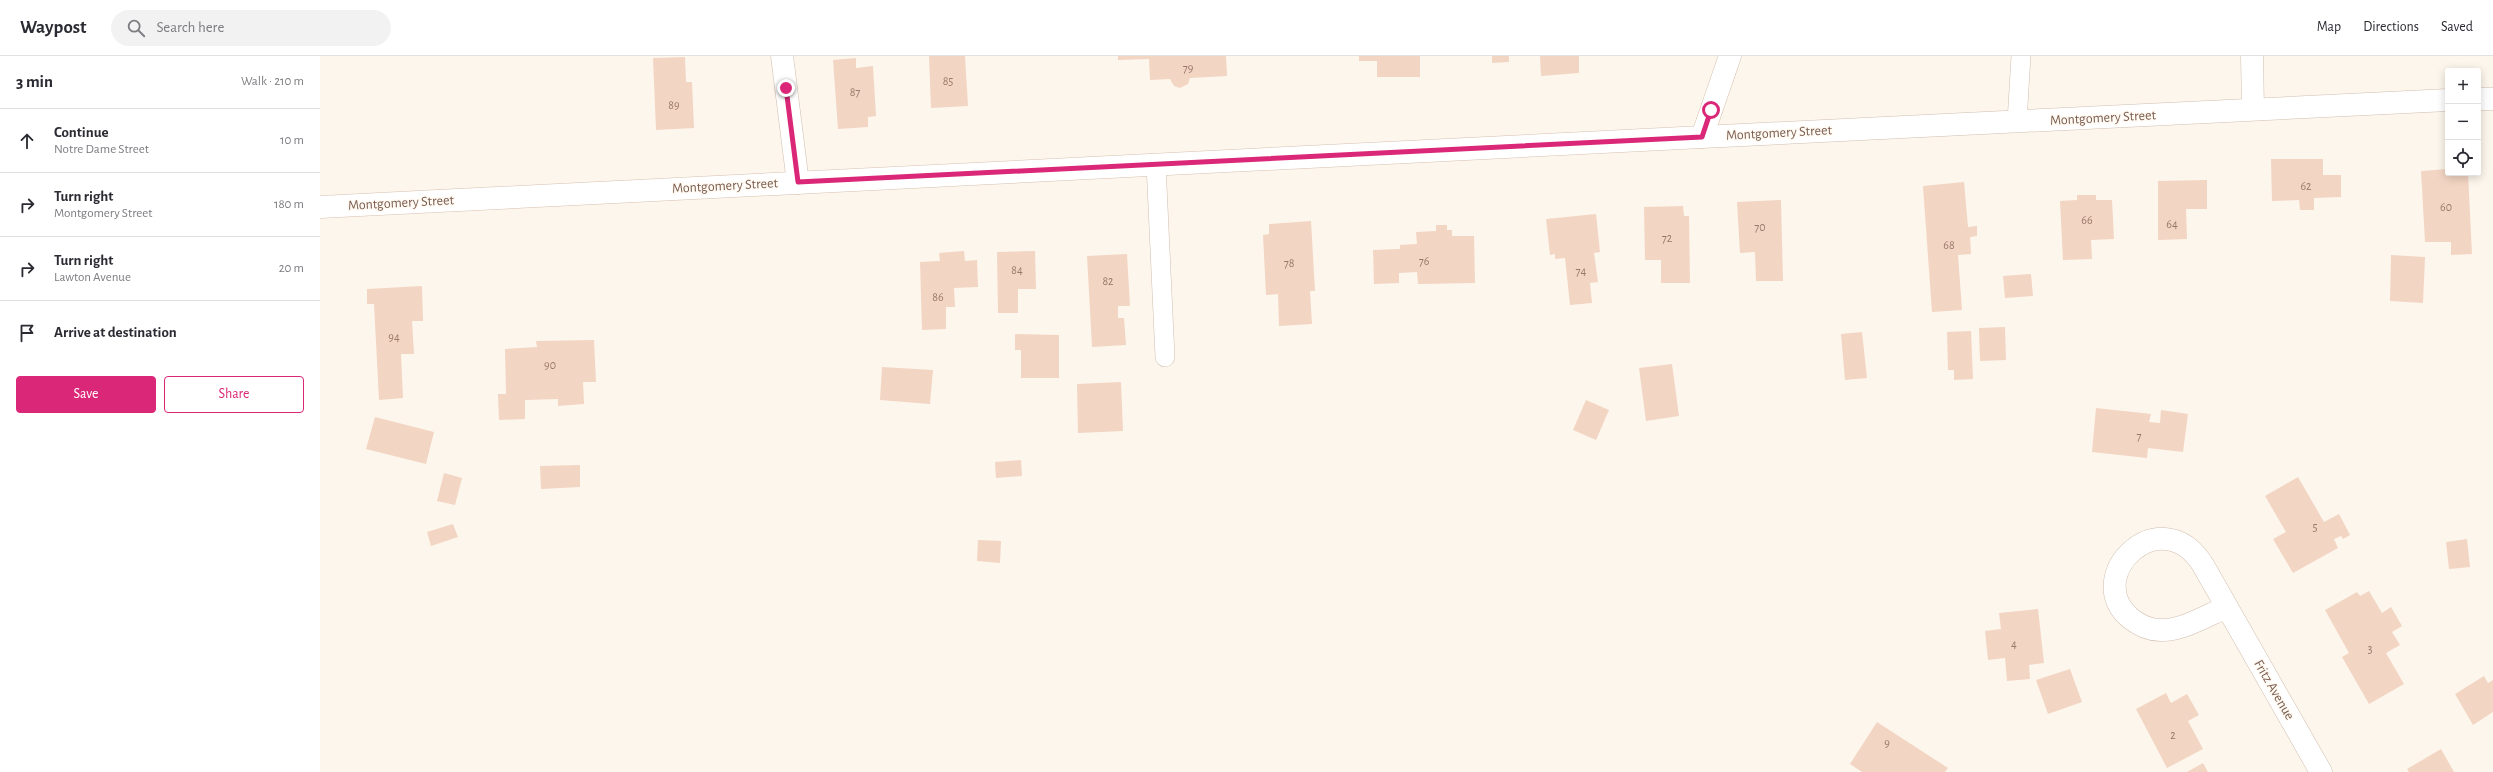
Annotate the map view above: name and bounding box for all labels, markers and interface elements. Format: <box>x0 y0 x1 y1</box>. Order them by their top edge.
search box <box>111 10 391 46</box>
icon: search <box>125 17 147 39</box>
text: Waypost <box>20 18 87 37</box>
text: Search here <box>157 20 224 35</box>
text: Map <box>2317 20 2341 34</box>
text: Directions <box>2363 20 2419 34</box>
text: Saved <box>2441 20 2473 34</box>
house number: 79 <box>1183 62 1194 74</box>
map controls <box>2445 68 2481 176</box>
button: + <box>2445 68 2481 104</box>
text: 3 min <box>16 73 53 90</box>
text: Walk · 210 m <box>241 75 304 88</box>
house number: 85 <box>943 75 953 87</box>
route end <box>777 79 795 97</box>
house number: 87 <box>850 86 860 98</box>
house number: 89 <box>668 99 680 111</box>
route start <box>1702 101 1720 119</box>
button: − <box>2445 104 2481 140</box>
street label: Montgomery Street <box>2050 108 2157 128</box>
street label: Montgomery Street <box>1726 123 1833 143</box>
text: Continue <box>54 125 109 140</box>
icon: ahead <box>16 130 38 152</box>
text: 10 m <box>280 134 304 147</box>
button: locate <box>2445 140 2481 176</box>
text: Notre Dame Street <box>54 143 149 156</box>
street label: Montgomery Street <box>672 176 779 196</box>
house number: 62 <box>2300 180 2312 192</box>
text: Turn right <box>54 189 113 204</box>
street label: Montgomery Street <box>348 193 455 213</box>
icon: right <box>16 194 38 216</box>
text: 180 m <box>274 198 304 211</box>
house number: 60 <box>2440 201 2452 213</box>
text: Montgomery Street <box>54 207 152 220</box>
house number: 66 <box>2081 214 2093 226</box>
house number: 64 <box>2166 218 2178 230</box>
house number: 70 <box>1754 221 1766 233</box>
house number: 72 <box>1662 232 1673 244</box>
house number: 68 <box>1943 239 1955 251</box>
text: Turn right <box>54 253 113 268</box>
house number: 76 <box>1419 255 1430 267</box>
house number: 78 <box>1284 257 1295 269</box>
icon: right <box>16 258 38 280</box>
text: 20 m <box>279 262 304 275</box>
house number: 84 <box>1011 264 1023 276</box>
house number: 74 <box>1576 265 1587 277</box>
text: Lawton Avenue <box>54 271 131 284</box>
house number: 82 <box>1102 275 1114 287</box>
house number: 86 <box>932 291 944 303</box>
icon: arrive <box>16 322 38 344</box>
text: Arrive at destination <box>54 325 177 340</box>
house number: 94 <box>388 331 400 343</box>
house number: 90 <box>544 359 556 371</box>
button: Save <box>16 376 156 413</box>
button: Share <box>164 376 304 413</box>
house number: 7 <box>2136 430 2142 442</box>
house number: 5 <box>2312 521 2318 533</box>
house number: 4 <box>2011 638 2017 650</box>
house number: 3 <box>2368 643 2373 655</box>
street label: Fritz Avenue <box>2251 658 2297 722</box>
house number: 2 <box>2170 729 2176 741</box>
house number: 9 <box>1884 737 1890 749</box>

